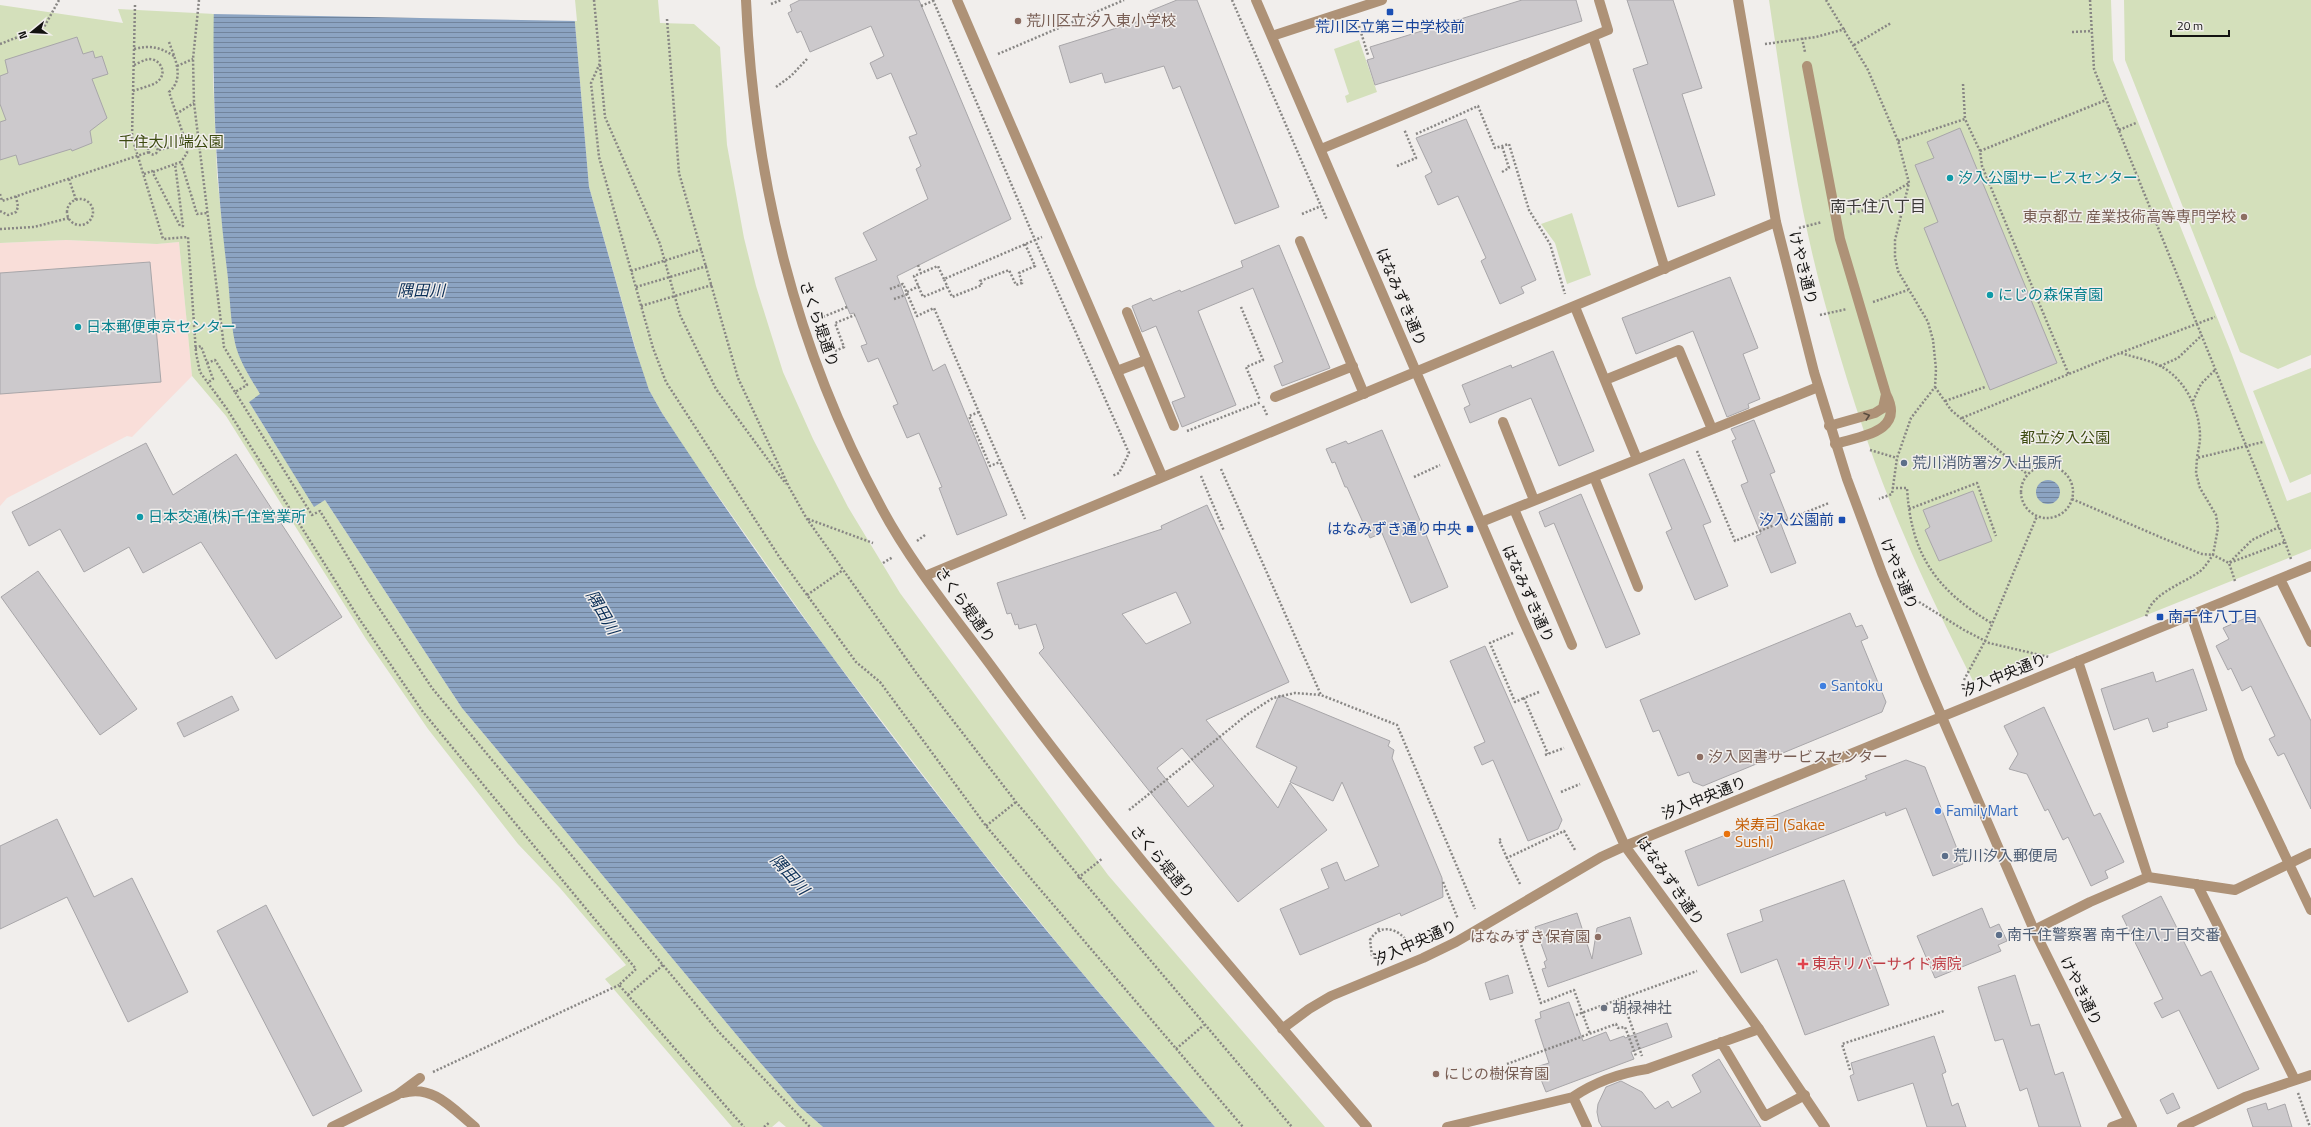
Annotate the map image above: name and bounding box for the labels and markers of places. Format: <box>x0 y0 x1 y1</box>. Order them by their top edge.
marker: 荒川区立第三中学校前 <box>1385 7 1395 17</box>
place label: 荒川区立汐入東小学校 <box>1026 9 1176 32</box>
place label: 荒川区立第三中学校前 <box>1315 15 1465 38</box>
marker: 荒川区立汐入東小学校 <box>1013 16 1023 26</box>
place label: 汐入公園サービスセンター <box>1958 166 2138 189</box>
marker: 汐入公園サービスセンター <box>1945 173 1955 183</box>
place label: 東京都立 産業技術高等専門学校 <box>2023 205 2236 228</box>
marker: 東京都立 産業技術高等専門学校 <box>2239 212 2249 222</box>
place label: にじの森保育園 <box>1998 283 2103 306</box>
marker: にじの森保育園 <box>1985 290 1995 300</box>
place label: 日本郵便東京センター <box>86 315 236 338</box>
marker: 日本郵便東京センター <box>73 322 83 332</box>
place label: 荒川消防署汐入出張所 <box>1912 451 2062 474</box>
marker: 荒川消防署汐入出張所 <box>1899 458 1909 468</box>
place label: 日本交通(株)千住営業所 <box>148 505 306 528</box>
place label: 汐入公園前 <box>1759 508 1834 531</box>
marker: 日本交通(株)千住営業所 <box>135 512 145 522</box>
marker: 汐入公園前 <box>1837 515 1847 525</box>
place label: はなみずき通り中央 <box>1327 517 1462 540</box>
marker: はなみずき通り中央 <box>1465 524 1475 534</box>
place label: 南千住八丁目 <box>2168 605 2258 628</box>
marker: 南千住八丁目 <box>2155 612 2165 622</box>
place label: Santoku <box>1831 674 1883 697</box>
marker: Santoku <box>1818 681 1828 691</box>
place label: 汐入図書サービスセンター <box>1708 745 1888 768</box>
marker: 汐入図書サービスセンター <box>1695 752 1705 762</box>
place label: FamilyMart <box>1946 799 2019 822</box>
marker: FamilyMart <box>1933 806 1943 816</box>
place label: 栄寿司 (Sakae Sushi) <box>1735 813 1825 853</box>
marker: 栄寿司 (Sakae Sushi) <box>1722 829 1732 839</box>
place label: 荒川汐入郵便局 <box>1953 844 2058 867</box>
marker: 荒川汐入郵便局 <box>1940 851 1950 861</box>
place label: 南千住警察署 南千住八丁目交番 <box>2007 923 2220 946</box>
place label: はなみずき保育園 <box>1470 925 1590 948</box>
marker: 南千住警察署 南千住八丁目交番 <box>1994 930 2004 940</box>
marker: はなみずき保育園 <box>1593 932 1603 942</box>
place label: 東京リバーサイド病院 <box>1812 952 1962 975</box>
marker: 東京リバーサイド病院 <box>1797 958 1809 970</box>
place label: 胡禄神社 <box>1612 996 1672 1019</box>
marker: 胡禄神社 <box>1599 1003 1609 1013</box>
place label: にじの樹保育園 <box>1444 1062 1549 1085</box>
marker: にじの樹保育園 <box>1431 1069 1441 1079</box>

